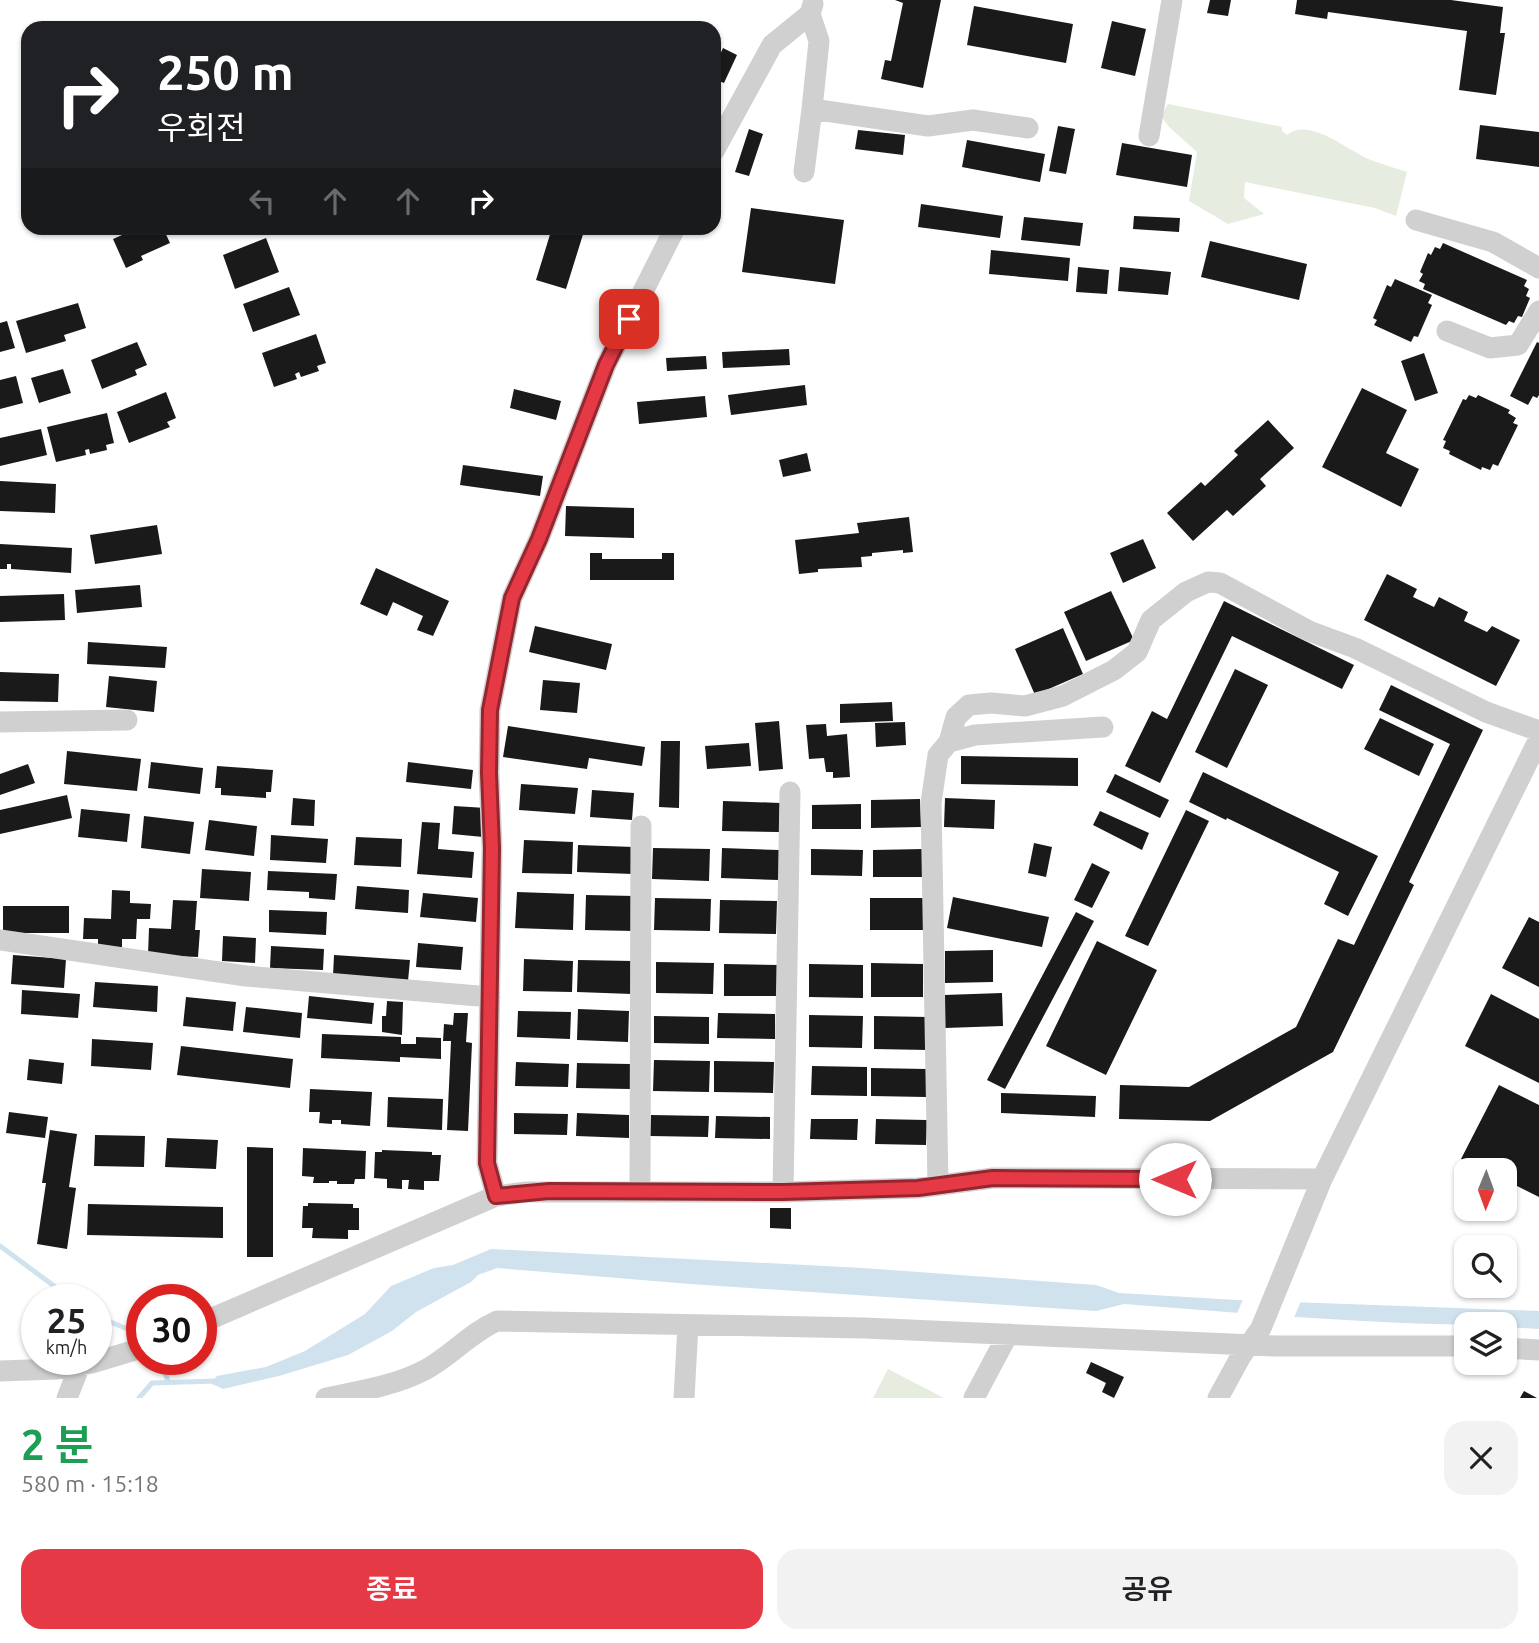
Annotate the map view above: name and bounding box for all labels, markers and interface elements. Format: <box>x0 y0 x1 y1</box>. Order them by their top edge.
text: 250 m <box>157 44 294 99</box>
icon: right <box>42 49 133 140</box>
text: 우회전 <box>157 109 245 145</box>
icon: left <box>243 182 281 220</box>
icon: ahead <box>316 182 354 220</box>
icon: ahead <box>389 182 427 220</box>
icon: right <box>462 182 500 220</box>
pin <box>599 289 659 349</box>
icon: arrive <box>610 300 648 338</box>
position arrow <box>1138 1142 1212 1216</box>
north arrow <box>1454 1158 1517 1222</box>
map controls <box>1454 1158 1517 1375</box>
button: search <box>1454 1235 1517 1298</box>
speed limit sign: 30 <box>126 1284 217 1375</box>
text: 25 <box>47 1300 86 1340</box>
button: layers <box>1454 1312 1517 1375</box>
text: km/h <box>46 1337 87 1357</box>
text: 2 분 <box>21 1421 93 1468</box>
button: close <box>1444 1421 1518 1495</box>
text: 580 m · 15:18 <box>21 1471 159 1496</box>
button: 종료 <box>21 1549 763 1629</box>
button: 공유 <box>777 1549 1518 1629</box>

